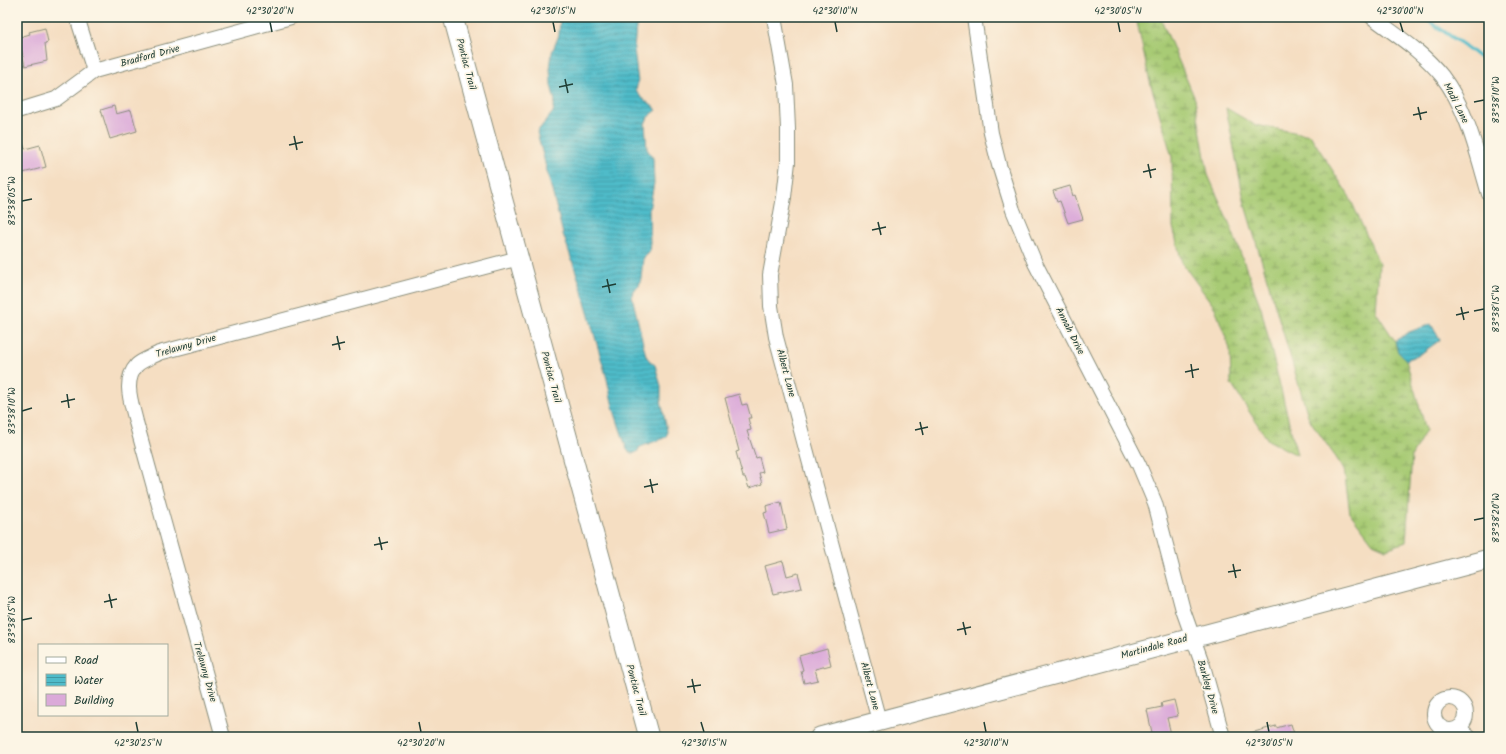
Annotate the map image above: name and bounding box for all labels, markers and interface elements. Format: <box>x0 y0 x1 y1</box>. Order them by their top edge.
text: 42°30'20"N <box>246 3 294 19</box>
text: 42°30'15"N <box>530 3 576 19</box>
text: 42°30'10"N <box>812 3 858 19</box>
text: 42°30'05"N <box>1094 3 1142 19</box>
text: 42°30'00"N <box>1377 3 1424 19</box>
street label: Pontiac Trail <box>451 36 481 92</box>
street label: Bradford Drive <box>119 40 182 72</box>
text: 83°38'10"W <box>1488 76 1504 124</box>
street label: Madi Lane <box>1439 80 1473 127</box>
text: 83°38'05"W <box>4 176 20 226</box>
text: 83°38'15"W <box>1488 285 1504 333</box>
street label: Annah Drive <box>1051 304 1089 358</box>
street label: Trelawny Drive <box>154 330 218 362</box>
street label: Albert Lane <box>772 347 800 399</box>
street label: Pontiac Trail <box>536 349 566 405</box>
text: 83°38'10"W <box>4 387 20 435</box>
text: 83°38'20"W <box>1488 493 1504 543</box>
text: 83°38'15"W <box>4 596 20 644</box>
street label: Martindale Road <box>1119 630 1190 664</box>
street label: Trelawny Drive <box>189 640 221 704</box>
legend <box>38 644 168 716</box>
text: Road <box>74 651 99 670</box>
street label: Barkley Drive <box>1193 658 1223 716</box>
street label: Albert Lane <box>856 660 884 712</box>
street label: Pontiac Trail <box>621 662 651 718</box>
text: Water <box>74 671 104 690</box>
text: Building <box>74 691 114 710</box>
text: 42°30'25"N <box>114 735 162 751</box>
text: 42°30'20"N <box>397 735 445 751</box>
text: 42°30'15"N <box>681 735 727 751</box>
text: 42°30'10"N <box>963 735 1009 751</box>
text: 42°30'05"N <box>1245 735 1293 751</box>

